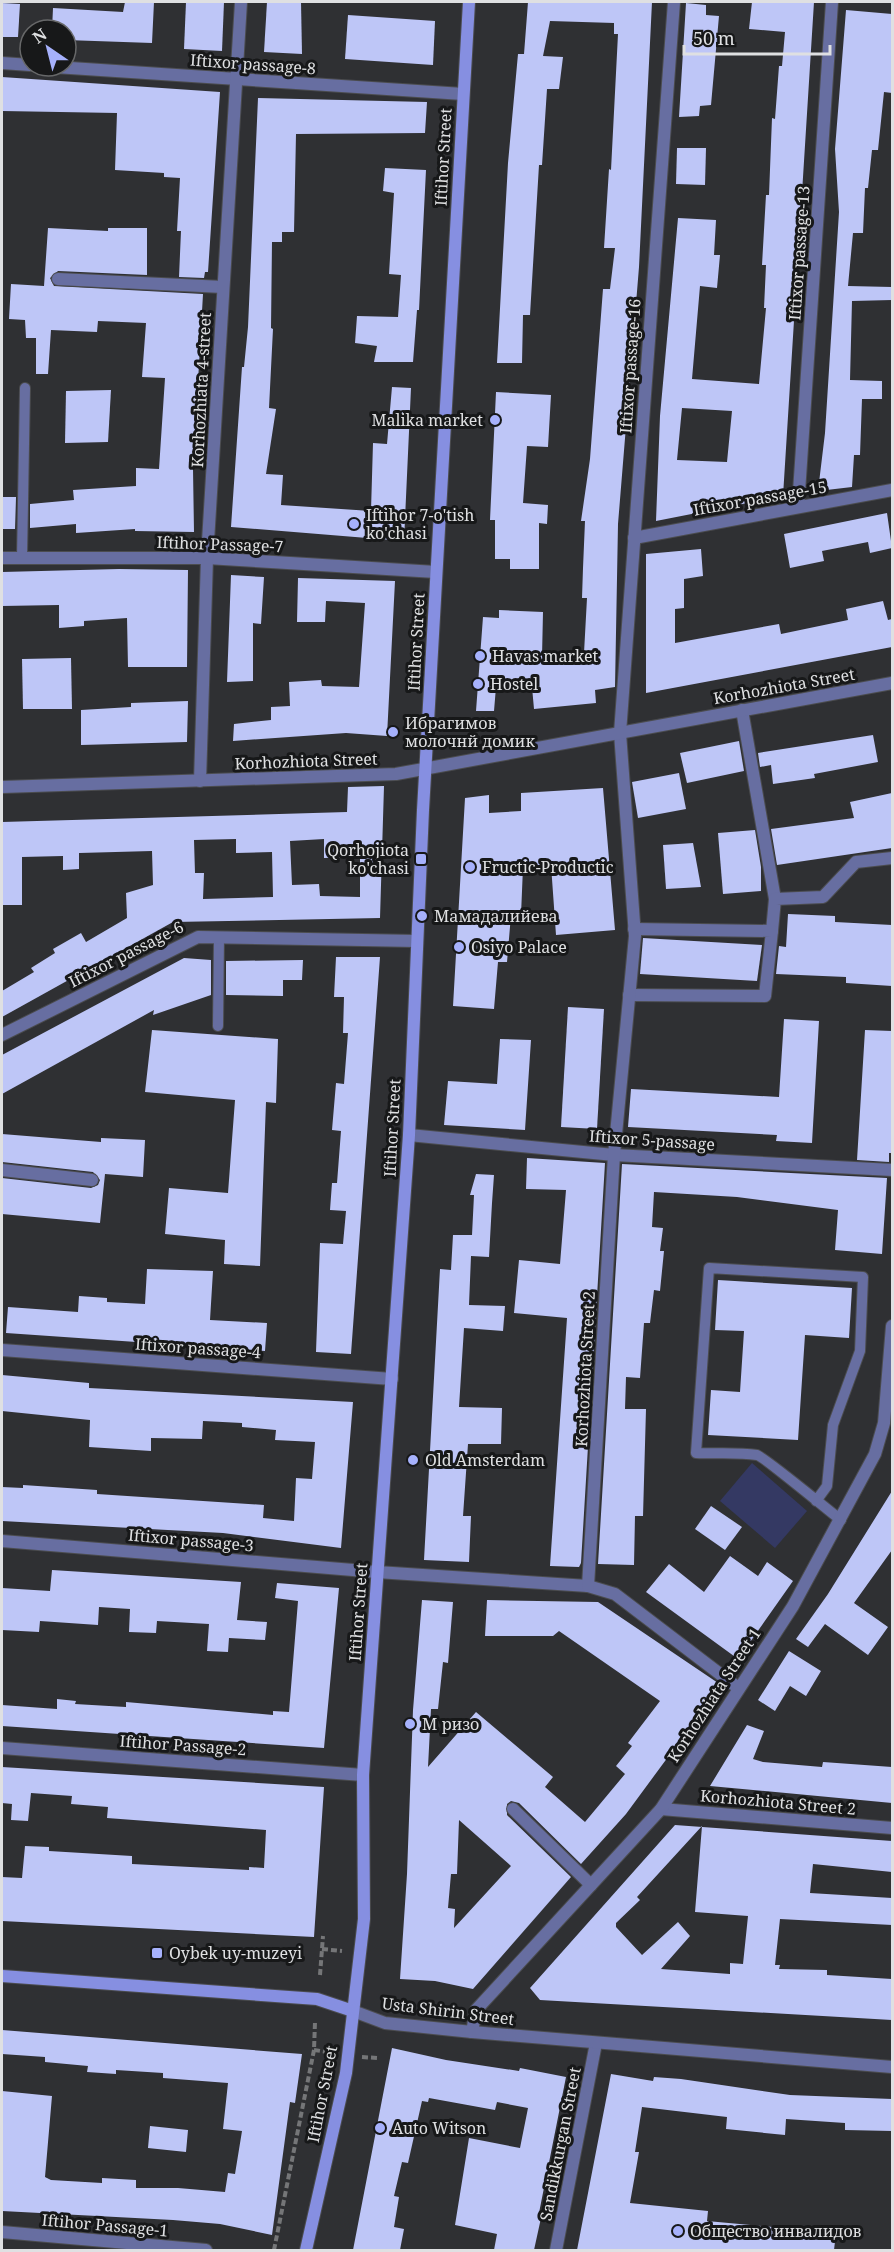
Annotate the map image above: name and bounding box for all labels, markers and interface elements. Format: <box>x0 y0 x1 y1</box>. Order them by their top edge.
north arrow <box>18 18 78 78</box>
scale bar <box>684 18 830 56</box>
text: N <box>28 23 51 48</box>
text: 50 m <box>693 26 735 50</box>
street label: Iftixor passage-8 <box>189 49 317 79</box>
street label: Iftihor Street <box>429 107 457 207</box>
street label: Iftixor passage-13 <box>783 185 815 321</box>
street label: Iftixor passage-16 <box>614 298 646 434</box>
street label: Korhozhiаta 4-street <box>186 311 216 468</box>
place label: Malika market <box>371 409 483 431</box>
marker: Malika market <box>488 413 502 427</box>
street label: Iftixor passage-15 <box>692 475 828 521</box>
place label: Iftihor 7-o'tish ko'chasi <box>366 504 474 544</box>
marker: Iftihor 7-o'tish ko'chasi <box>347 517 361 531</box>
street label: Iftihor Passage-7 <box>156 531 284 557</box>
street label: Iftihor Street <box>402 592 430 692</box>
place label: Havas market <box>492 645 599 667</box>
marker: Havas market <box>473 649 487 663</box>
street label: Korhozhiota Street <box>712 663 857 709</box>
place label: Hostel <box>490 673 538 695</box>
marker: Hostel <box>471 677 485 691</box>
place label: Ибрагимов молочнй домик <box>405 712 535 752</box>
marker: Ибрагимов молочнй домик <box>386 725 400 739</box>
street label: Korhozhiota Street <box>234 747 378 774</box>
place label: Qorhojiota ko'chasi <box>327 839 409 879</box>
marker: Qorhojiota ko'chasi <box>414 852 428 866</box>
place label: Fructic-Productic <box>482 856 614 878</box>
marker: Fructic-Productic <box>463 860 477 874</box>
place label: Мамадалийева <box>434 905 558 927</box>
marker: Мамадалийева <box>415 909 429 923</box>
street label: Iftixor passage-6 <box>65 916 187 992</box>
place label: Osiyo Palace <box>471 936 567 958</box>
marker: Osiyo Palace <box>452 940 466 954</box>
street label: Iftihor Street <box>378 1078 406 1178</box>
street label: Iftixor 5-passage <box>588 1125 716 1155</box>
street label: Korhozhiota Street 2 <box>570 1290 600 1448</box>
street label: Iftixor passage-4 <box>134 1333 262 1363</box>
place label: Old Amsterdam <box>425 1449 545 1471</box>
marker: Old Amsterdam <box>406 1453 420 1467</box>
street label: Iftixor passage-3 <box>127 1524 255 1556</box>
street label: Iftihor Street <box>344 1562 372 1662</box>
street label: Korhozhiаta Street 1 <box>662 1624 766 1766</box>
place label: М ризо <box>422 1713 479 1735</box>
marker: М ризо <box>403 1717 417 1731</box>
street label: Iftihor Passage-2 <box>119 1730 247 1760</box>
street label: Korhozhiota Street 2 <box>699 1784 857 1820</box>
place label: Oybek uy-muzeyi <box>169 1942 302 1964</box>
marker: Oybek uy-muzeyi <box>150 1946 164 1960</box>
street label: Usta Shirin Street <box>381 1992 516 2030</box>
street label: Iftihor Street <box>302 2043 342 2144</box>
street label: Sandikkurgаn Street <box>534 2065 586 2223</box>
place label: Auto Witson <box>392 2117 486 2139</box>
marker: Auto Witson <box>373 2121 387 2135</box>
street label: Iftihor Passage-1 <box>41 2209 169 2241</box>
place label: Общество инвалидов <box>690 2220 862 2242</box>
marker: Общество инвалидов <box>671 2224 685 2238</box>

